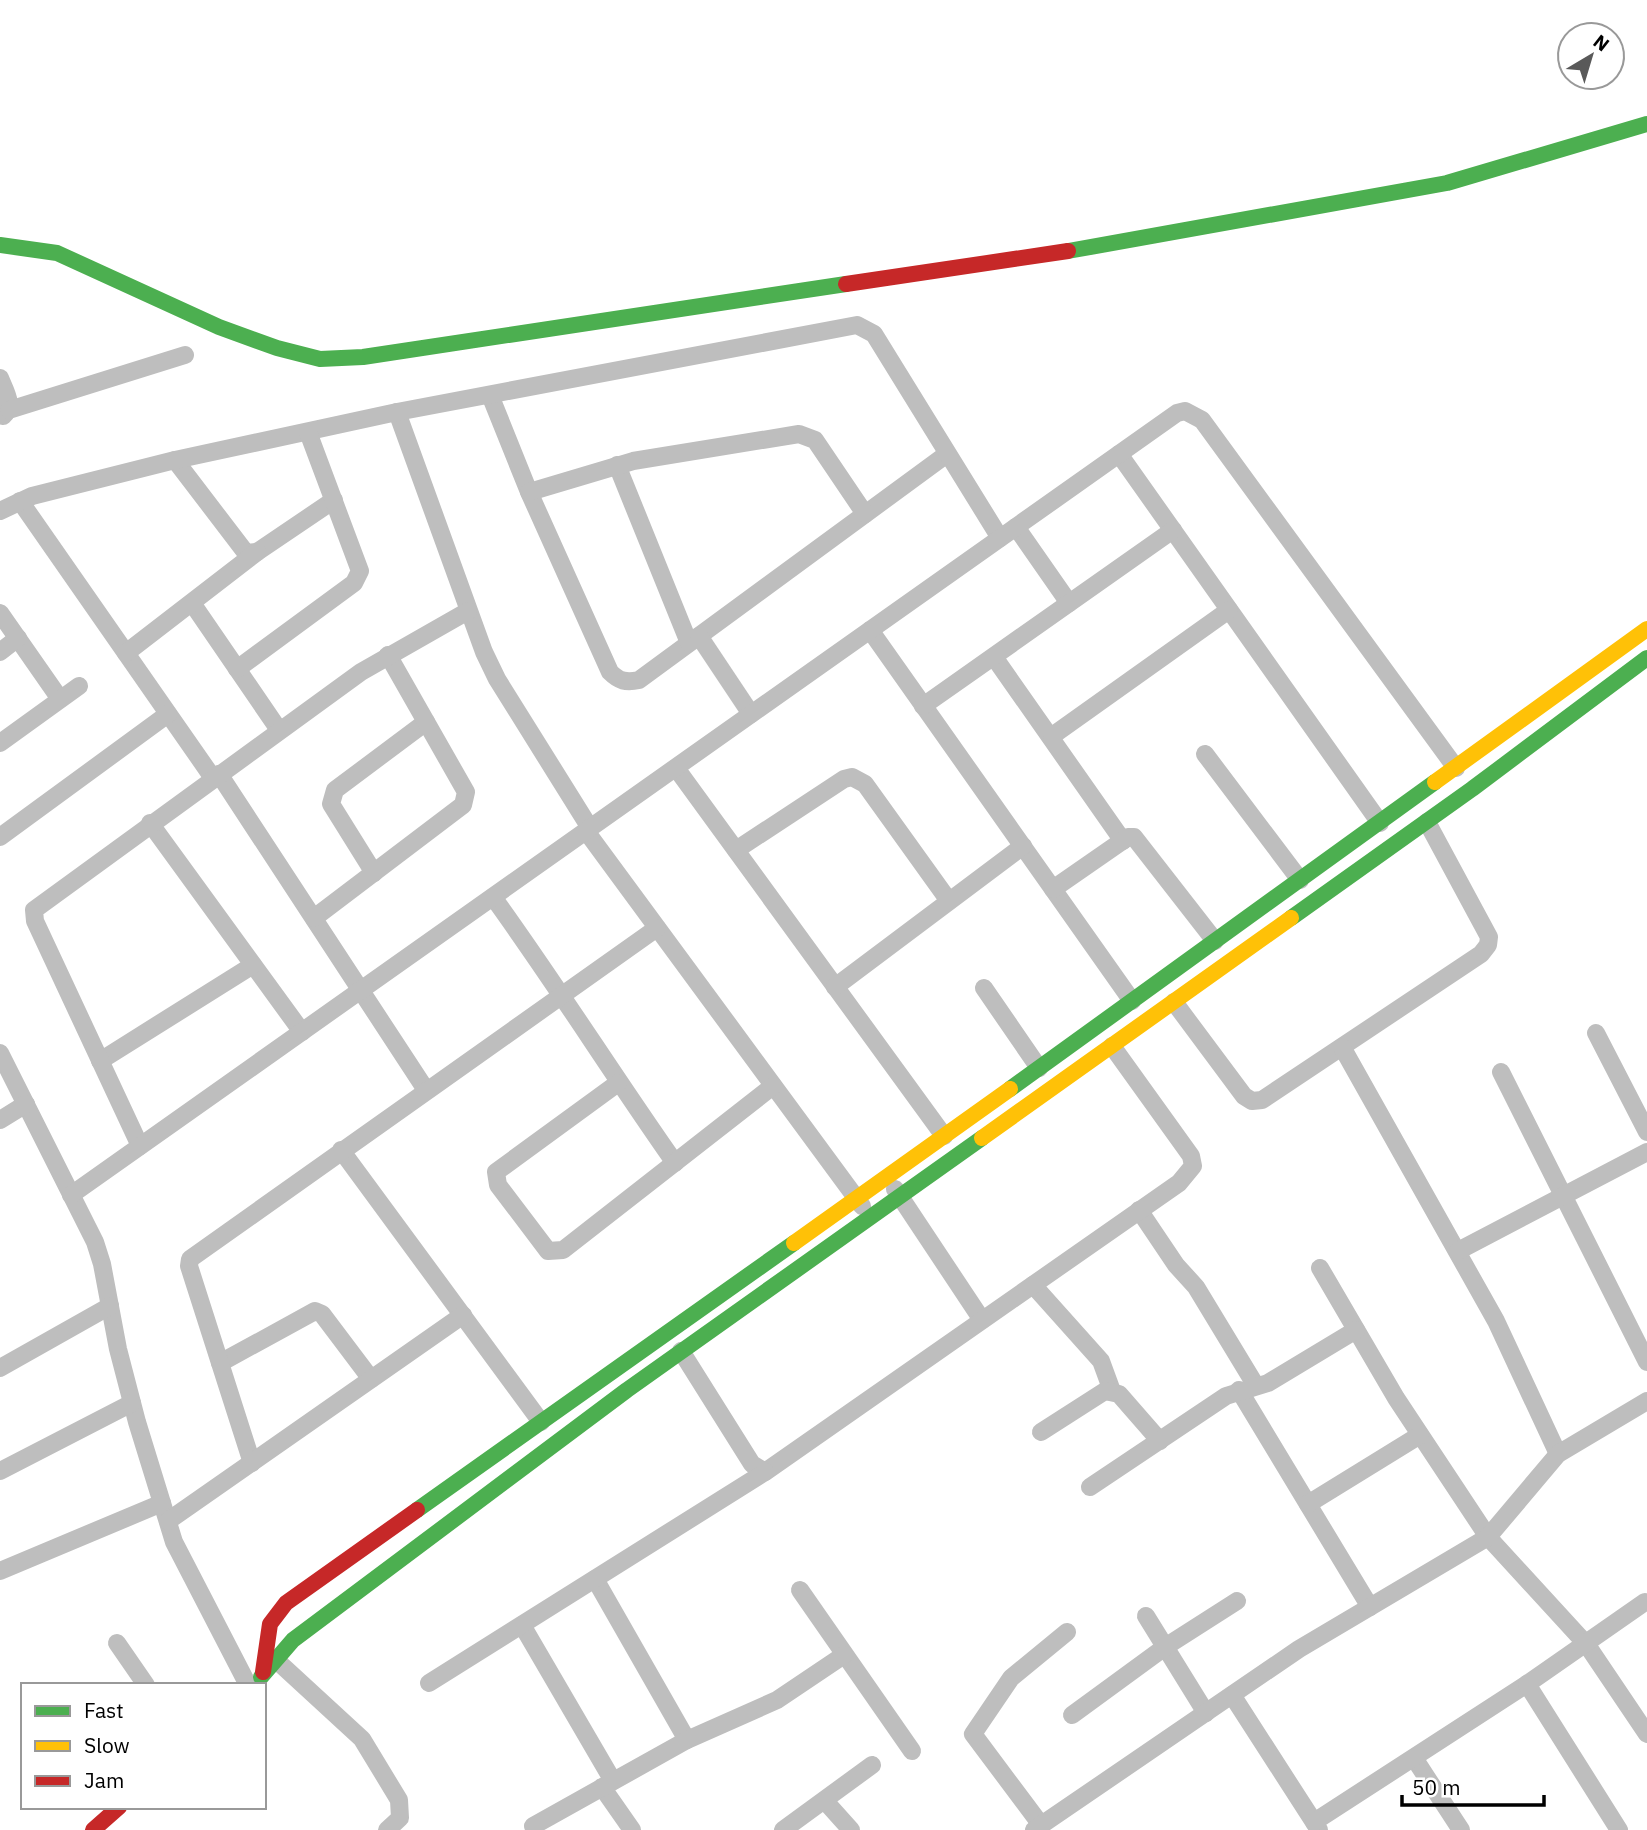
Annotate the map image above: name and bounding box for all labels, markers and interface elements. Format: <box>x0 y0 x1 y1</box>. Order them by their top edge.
north arrow <box>1556 21 1626 91</box>
text: N <box>1589 29 1614 56</box>
legend <box>21 1683 266 1809</box>
text: Fast <box>84 1696 124 1724</box>
text: Slow <box>84 1731 130 1759</box>
scale bar <box>1402 1764 1544 1808</box>
text: Jam <box>84 1766 124 1794</box>
text: 50 m <box>1412 1773 1461 1801</box>

